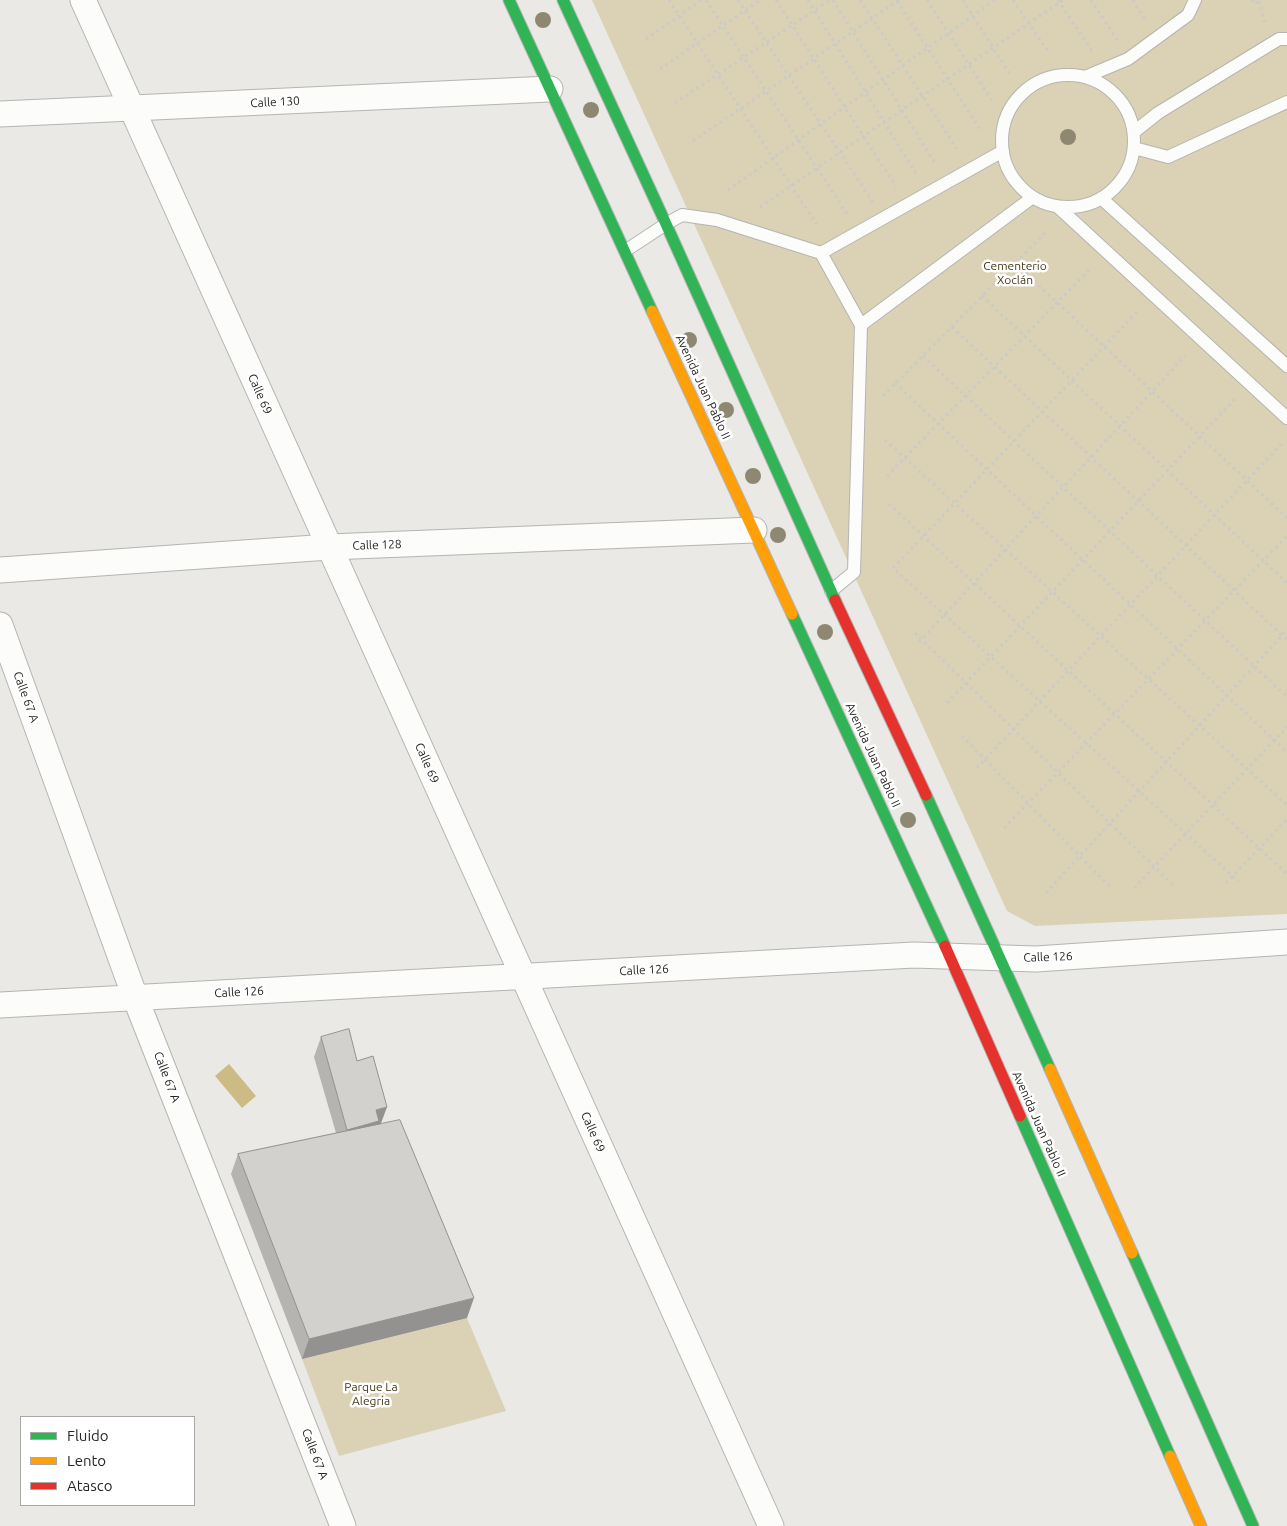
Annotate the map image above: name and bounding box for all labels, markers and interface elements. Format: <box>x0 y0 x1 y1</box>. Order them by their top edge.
street label: Calle 130 <box>250 94 300 110</box>
park label: Cementerio Xoclán <box>983 259 1047 287</box>
street label: Avenida Juan Pablo II <box>672 332 734 442</box>
street label: Calle 69 <box>245 372 275 416</box>
street label: Calle 128 <box>352 537 402 553</box>
street label: Calle 67 A <box>10 670 42 724</box>
street label: Avenida Juan Pablo II <box>842 700 904 810</box>
street label: Calle 69 <box>412 741 442 785</box>
street label: Calle 126 <box>1023 949 1073 965</box>
street label: Calle 126 <box>619 962 669 978</box>
street label: Calle 126 <box>214 984 264 1000</box>
street label: Calle 67 A <box>151 1050 183 1104</box>
street label: Avenida Juan Pablo II <box>1009 1069 1069 1179</box>
street label: Calle 69 <box>578 1110 608 1154</box>
park label: Parque La Alegria <box>344 1380 398 1408</box>
legend <box>20 1416 195 1506</box>
text: Fluido <box>67 1427 109 1444</box>
street label: Calle 67 A <box>299 1427 331 1481</box>
text: Lento <box>67 1452 106 1469</box>
text: Atasco <box>67 1477 113 1494</box>

